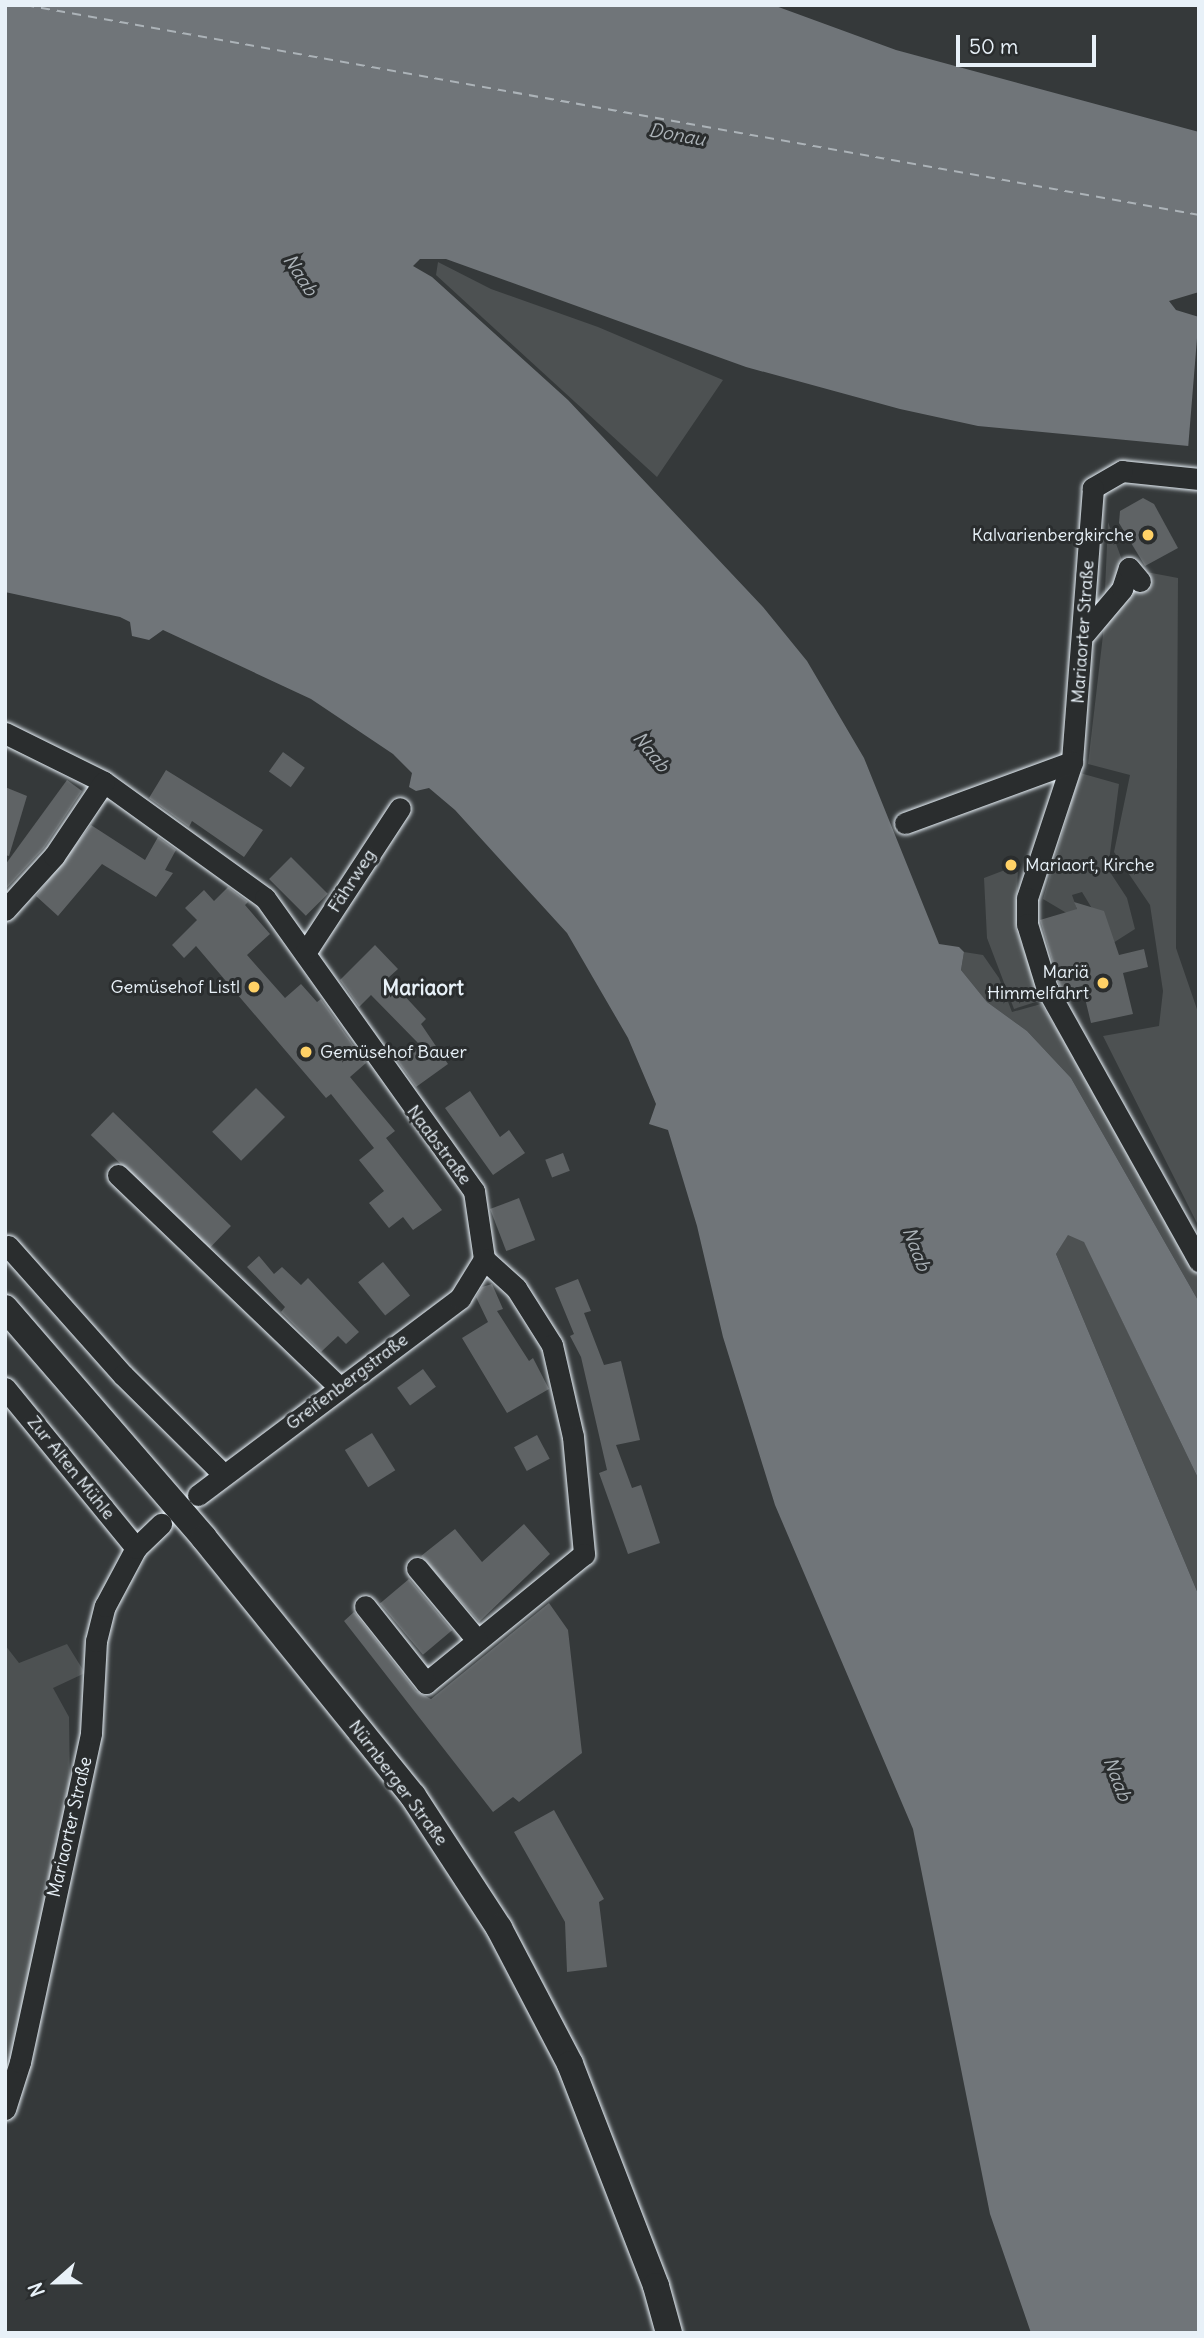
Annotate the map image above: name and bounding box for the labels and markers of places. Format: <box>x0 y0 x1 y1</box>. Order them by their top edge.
place label: Kalvarienbergkirche <box>972 524 1134 546</box>
marker: Kalvarienbergkirche <box>1140 527 1156 543</box>
place label: Mariaort, Kirche <box>1025 854 1154 876</box>
marker: Mariaort, Kirche <box>1003 857 1019 873</box>
place label: Mariä Himmelfahrt <box>987 962 1089 1004</box>
marker: Mariä Himmelfahrt <box>1095 975 1111 991</box>
place label: Gemüsehof Listl <box>111 976 240 998</box>
marker: Gemüsehof Listl <box>246 979 262 995</box>
place label: Gemüsehof Bauer <box>320 1041 467 1063</box>
marker: Gemüsehof Bauer <box>298 1044 314 1060</box>

